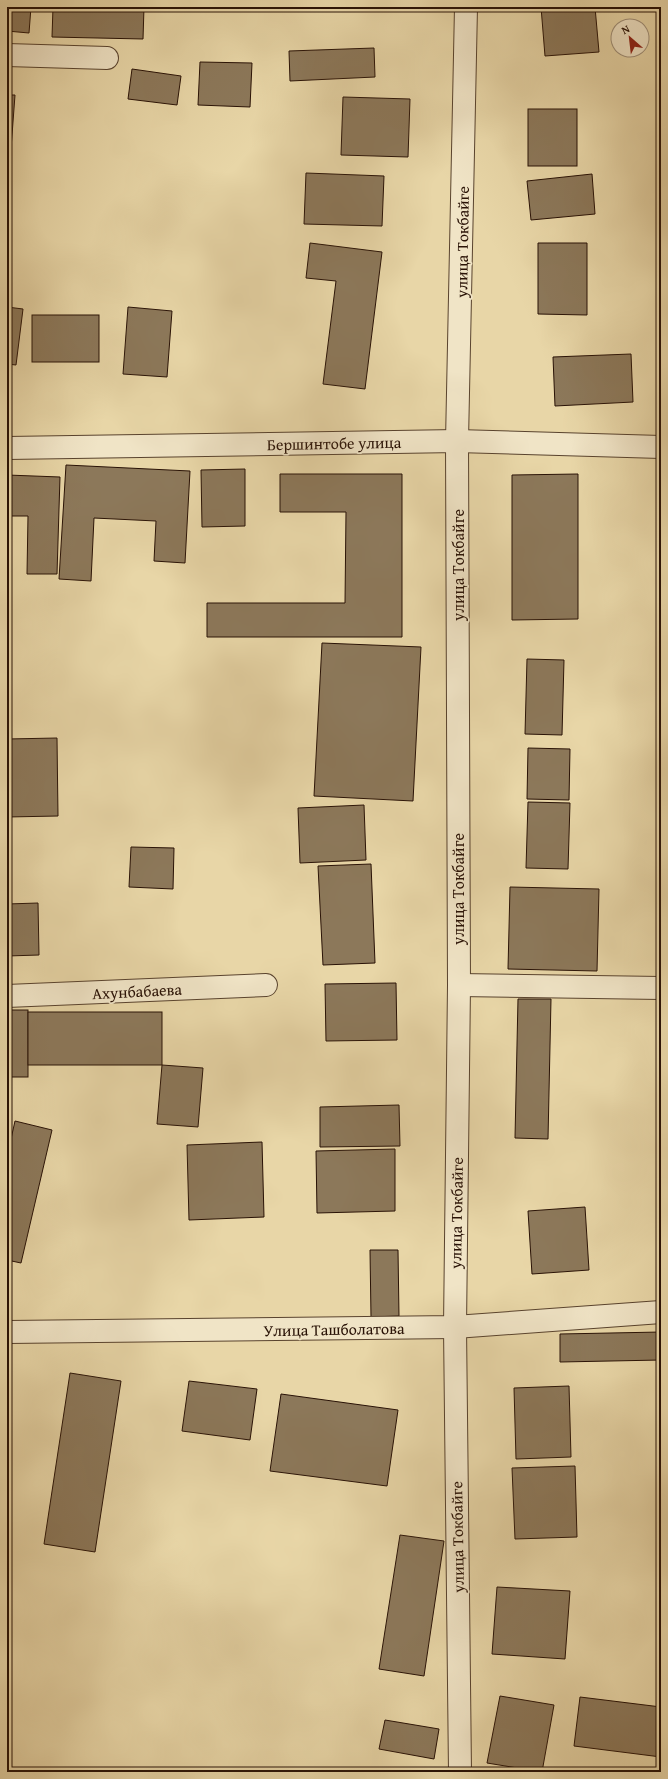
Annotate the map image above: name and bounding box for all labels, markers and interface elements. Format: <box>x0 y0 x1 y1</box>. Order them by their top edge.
north arrow <box>610 18 650 58</box>
text: N <box>618 20 633 38</box>
street label: улица Токбайге <box>449 186 475 299</box>
street label: Бершинтобе улица <box>267 430 402 456</box>
street label: улица Токбайге <box>446 509 470 622</box>
street label: улица Токбайге <box>446 833 470 946</box>
street label: Ахунбабаева <box>92 977 183 1005</box>
street label: улица Токбайге <box>443 1157 469 1270</box>
street label: Улица Ташболатова <box>263 1316 405 1342</box>
street label: улица Токбайге <box>444 1481 470 1594</box>

